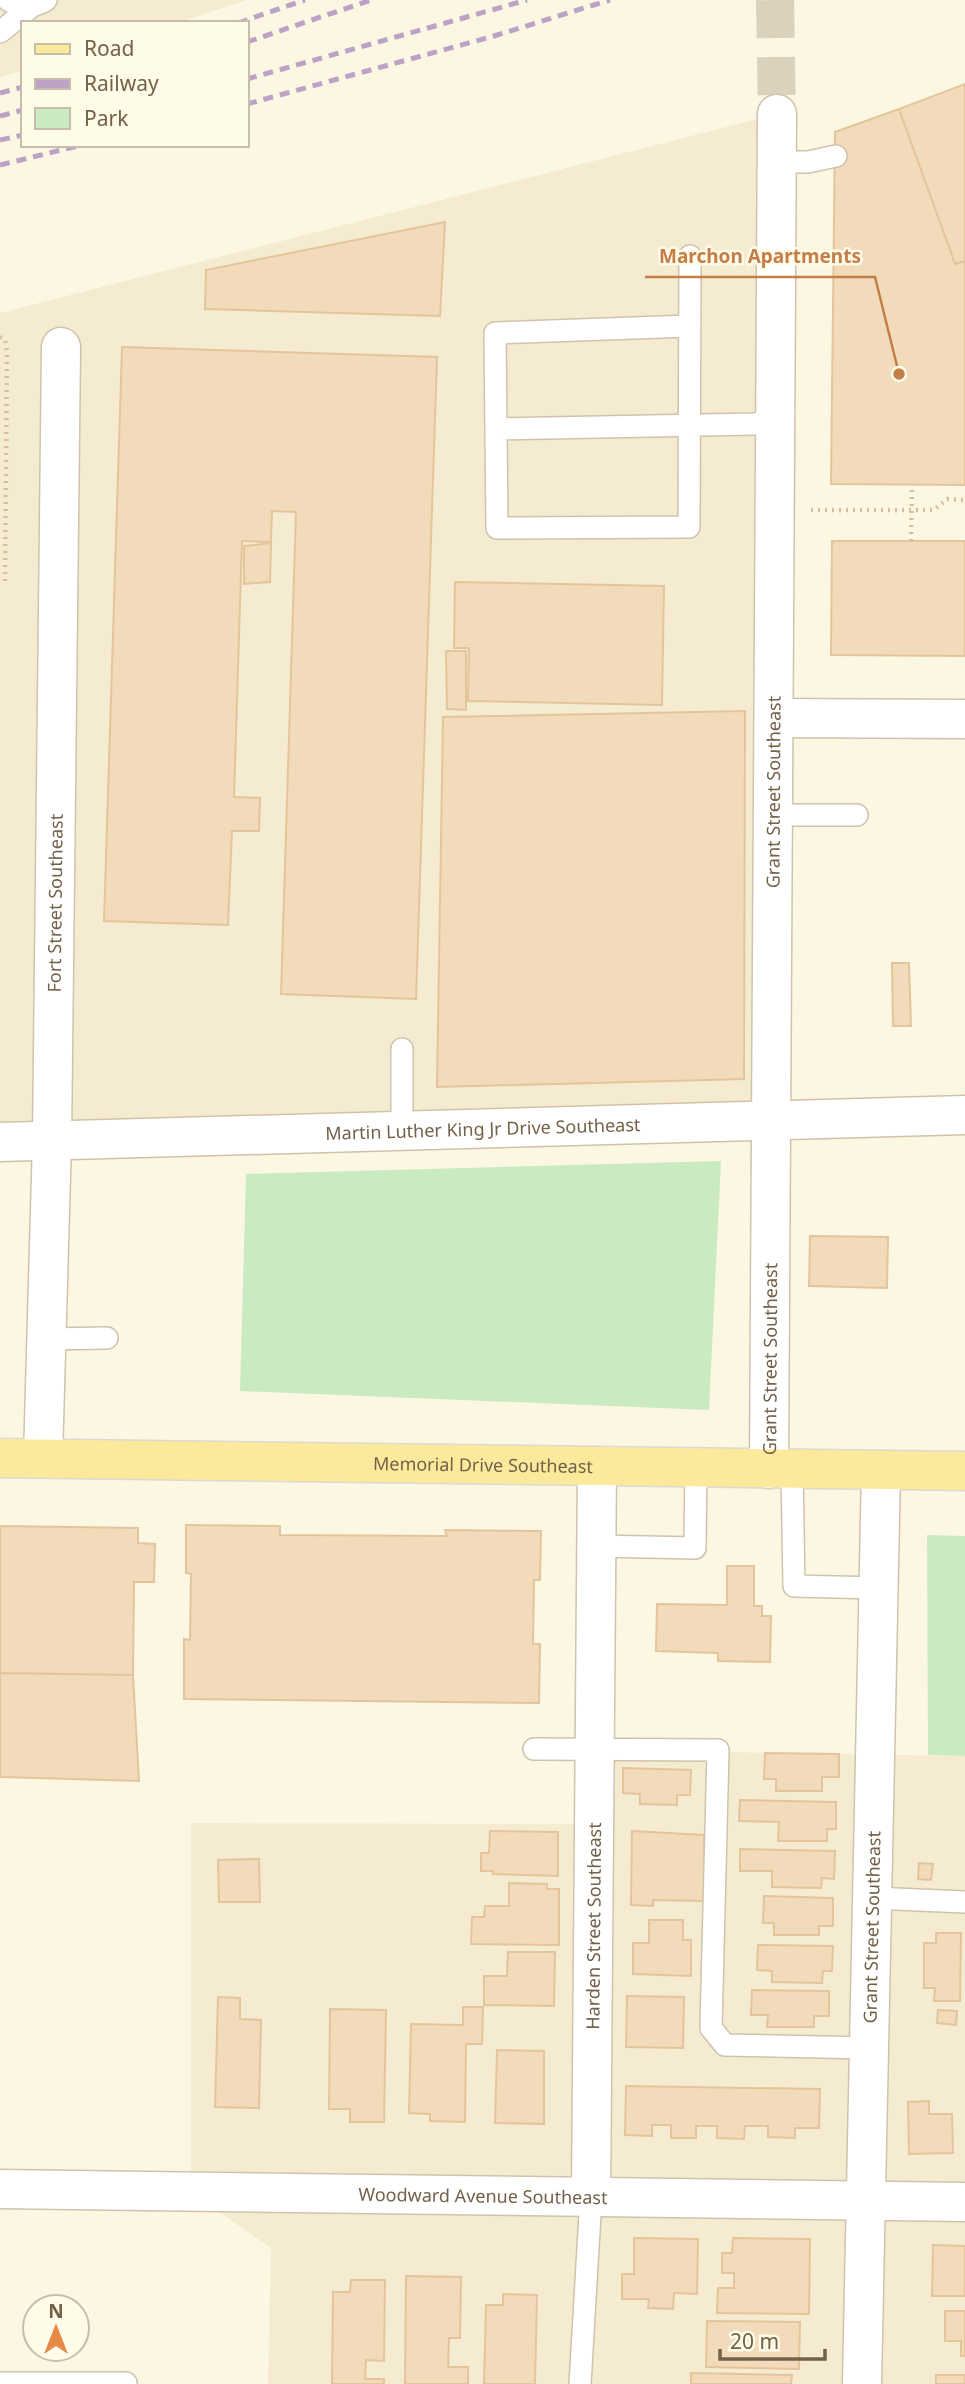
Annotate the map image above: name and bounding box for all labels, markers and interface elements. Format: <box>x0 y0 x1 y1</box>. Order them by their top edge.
legend <box>21 21 248 147</box>
text: Road <box>84 34 134 62</box>
text: Railway <box>84 69 159 97</box>
text: Park <box>84 104 129 132</box>
callout: Marchon Apartments <box>645 237 875 277</box>
text: Marchon Apartments <box>659 243 861 269</box>
street label: Grant Street Southeast <box>760 695 786 888</box>
street label: Fort Street Southeast <box>42 813 68 993</box>
street label: Martin Luther King Jr Drive Southeast <box>325 1112 641 1145</box>
street label: Grant Street Southeast <box>757 1262 782 1455</box>
street label: Memorial Drive Southeast <box>373 1451 594 1478</box>
street label: Harden Street Southeast <box>580 1822 606 2030</box>
street label: Grant Street Southeast <box>858 1830 886 2024</box>
street label: Woodward Avenue Southeast <box>358 2182 608 2209</box>
north arrow <box>21 2293 91 2363</box>
text: N <box>48 2298 64 2324</box>
scale bar <box>720 2318 825 2362</box>
text: 20 m <box>730 2327 779 2355</box>

